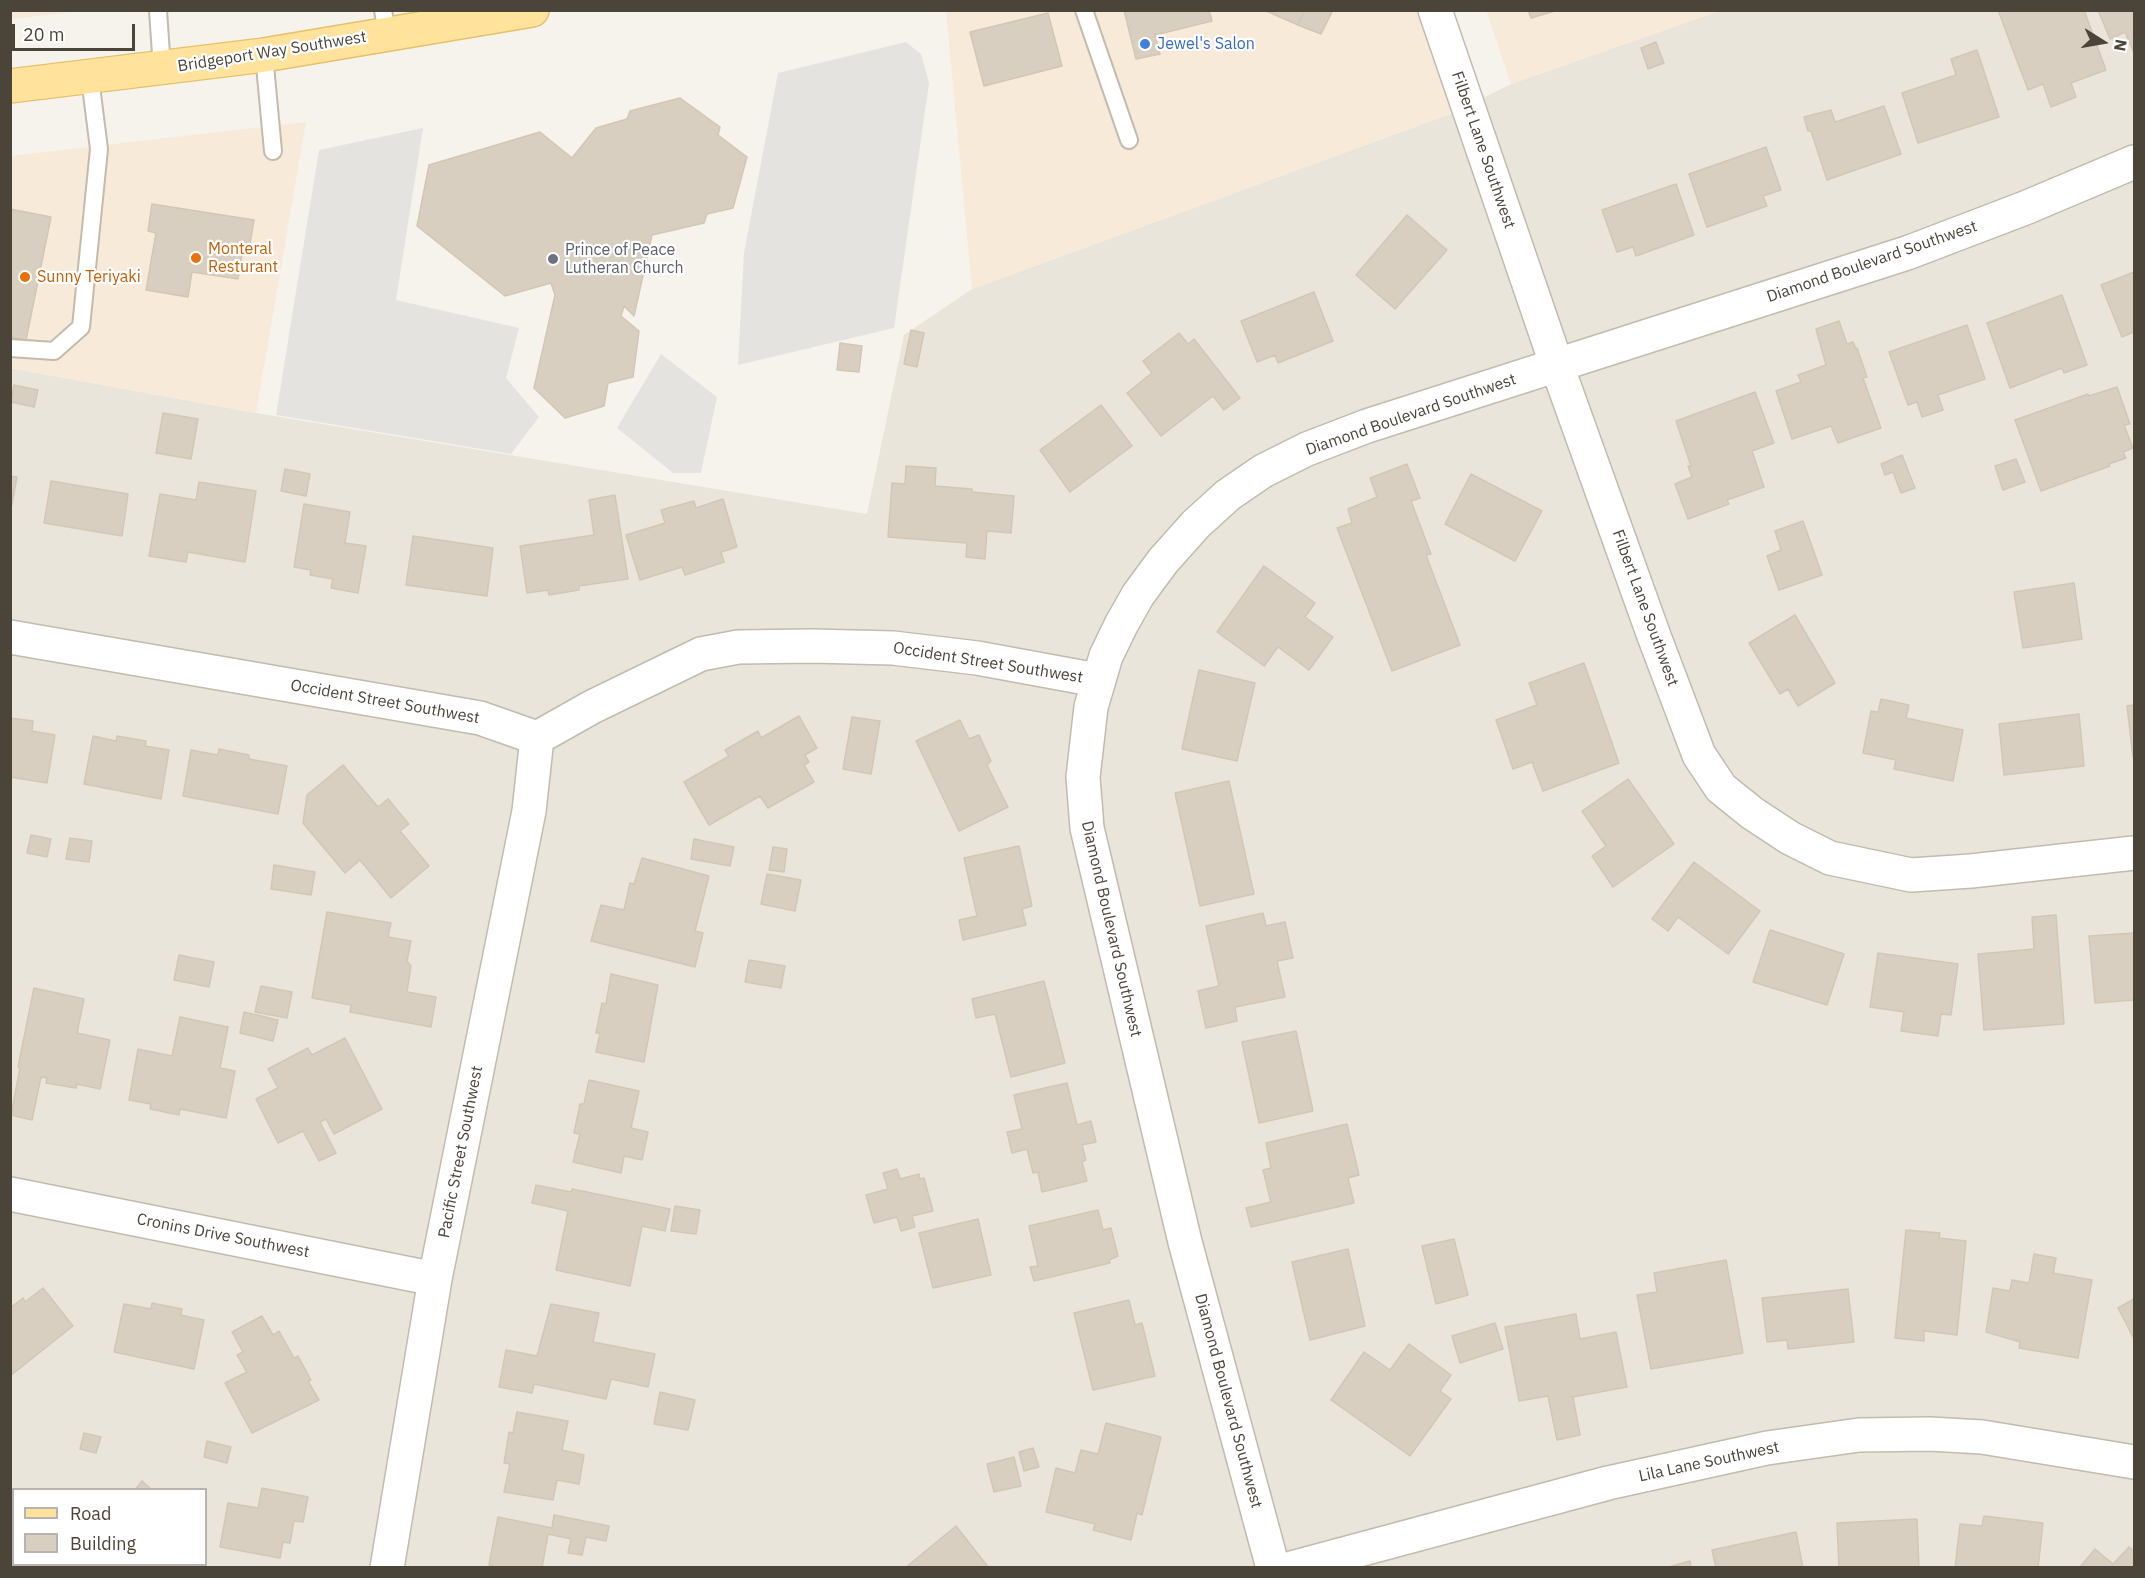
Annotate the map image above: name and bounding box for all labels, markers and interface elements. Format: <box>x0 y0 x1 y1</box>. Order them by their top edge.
scale bar <box>15 12 138 50</box>
north arrow <box>2073 12 2133 72</box>
text: 20 m <box>23 23 65 46</box>
street label: Bridgeport Way Southwest <box>176 28 368 76</box>
place label: Jewel's Salon <box>1157 34 1255 54</box>
marker: Jewel's Salon <box>1138 37 1152 51</box>
text: N <box>2110 38 2132 53</box>
street label: Filbert Lane Southwest <box>1447 69 1519 231</box>
street label: Diamond Boulevard Southwest <box>1764 217 1980 307</box>
place label: Monteral Resturant <box>208 239 278 277</box>
place label: Prince of Peace Lutheran Church <box>565 240 684 278</box>
marker: Monteral Resturant <box>189 251 203 265</box>
marker: Prince of Peace Lutheran Church <box>546 252 560 266</box>
place label: Sunny Teriyaki <box>37 267 141 287</box>
marker: Sunny Teriyaki <box>18 270 32 284</box>
street label: Diamond Boulevard Southwest <box>1303 370 1519 460</box>
street label: Filbert Lane Southwest <box>1608 527 1682 689</box>
street label: Occident Street Southwest <box>892 639 1084 687</box>
street label: Occident Street Southwest <box>289 676 481 728</box>
street label: Diamond Boulevard Southwest <box>1077 819 1145 1039</box>
street label: Pacific Street Southwest <box>435 1064 487 1240</box>
street label: Cronins Drive Southwest <box>135 1210 311 1262</box>
street label: Diamond Boulevard Southwest <box>1190 1292 1266 1510</box>
street label: Lila Lane Southwest <box>1637 1438 1781 1486</box>
legend <box>12 1488 207 1566</box>
text: Road <box>70 1502 111 1525</box>
text: Building <box>70 1532 136 1555</box>

